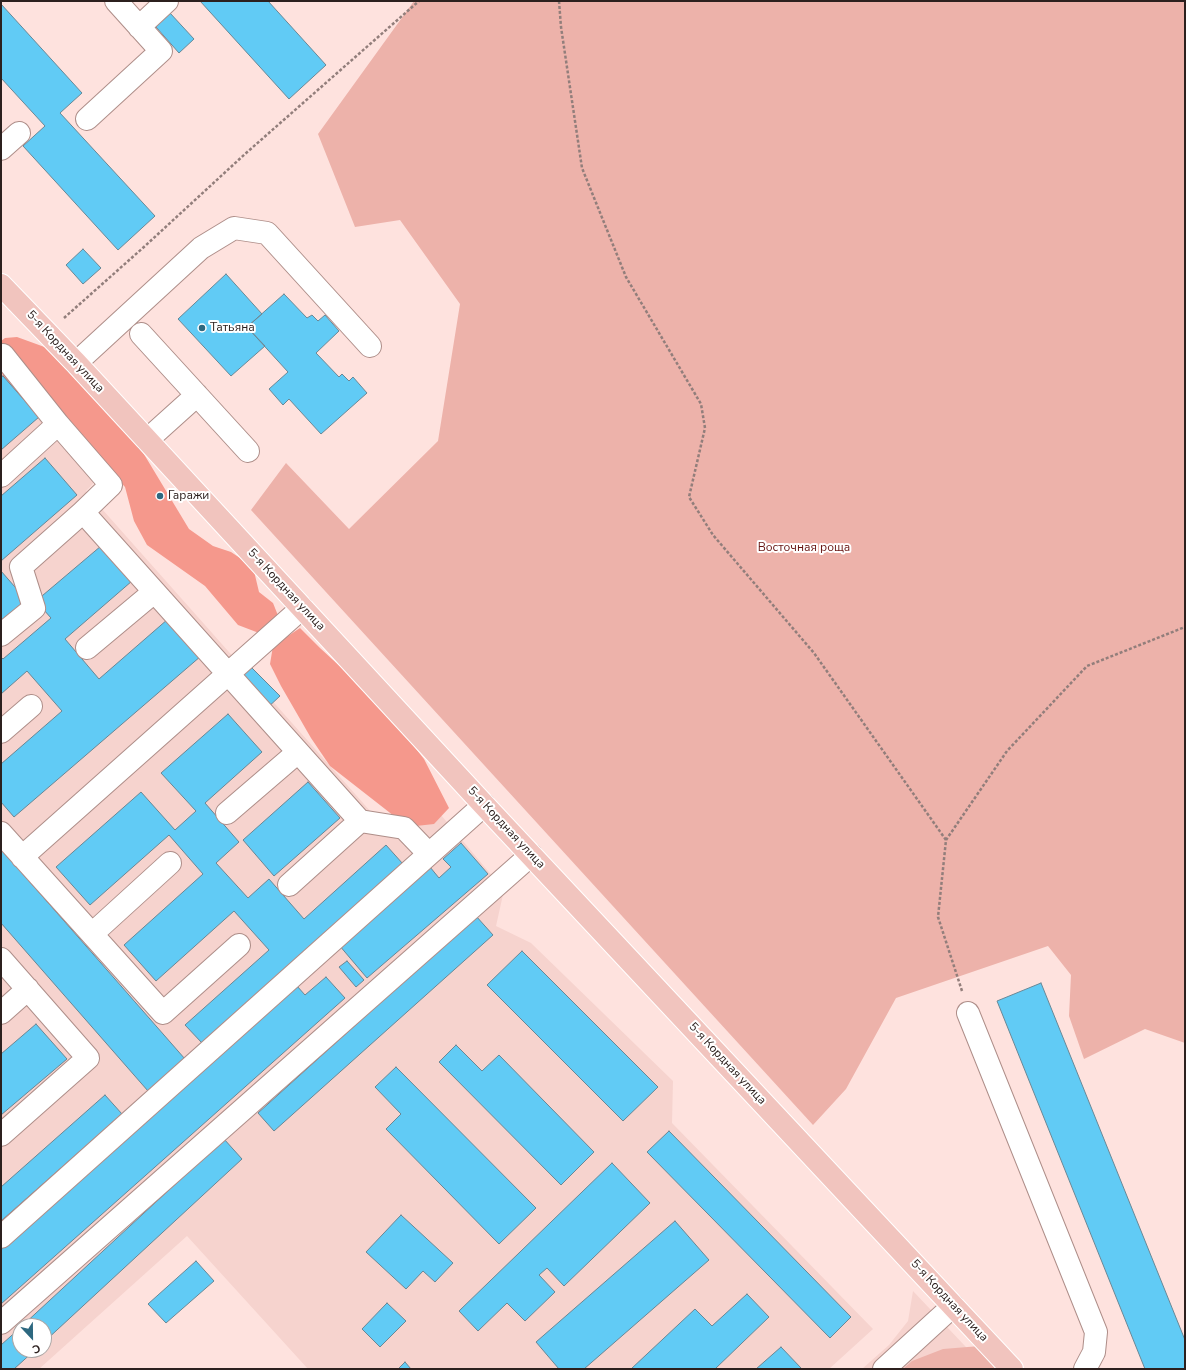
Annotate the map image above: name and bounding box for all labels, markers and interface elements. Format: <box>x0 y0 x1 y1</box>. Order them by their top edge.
street label: 5-я Кордная улица <box>23 308 107 396</box>
place label: Татьяна <box>210 321 255 335</box>
marker: Татьяна <box>197 323 207 333</box>
place label: Гаражи <box>168 489 209 503</box>
marker: Гаражи <box>155 491 165 501</box>
park label: Восточная роща <box>758 541 850 555</box>
street label: 5-я Кордная улица <box>244 546 328 634</box>
street label: 5-я Кордная улица <box>464 784 548 872</box>
street label: 5-я Кордная улица <box>685 1020 769 1108</box>
street label: 5-я Кордная улица <box>907 1257 991 1345</box>
north arrow <box>12 1318 52 1358</box>
text: С <box>30 1340 43 1357</box>

